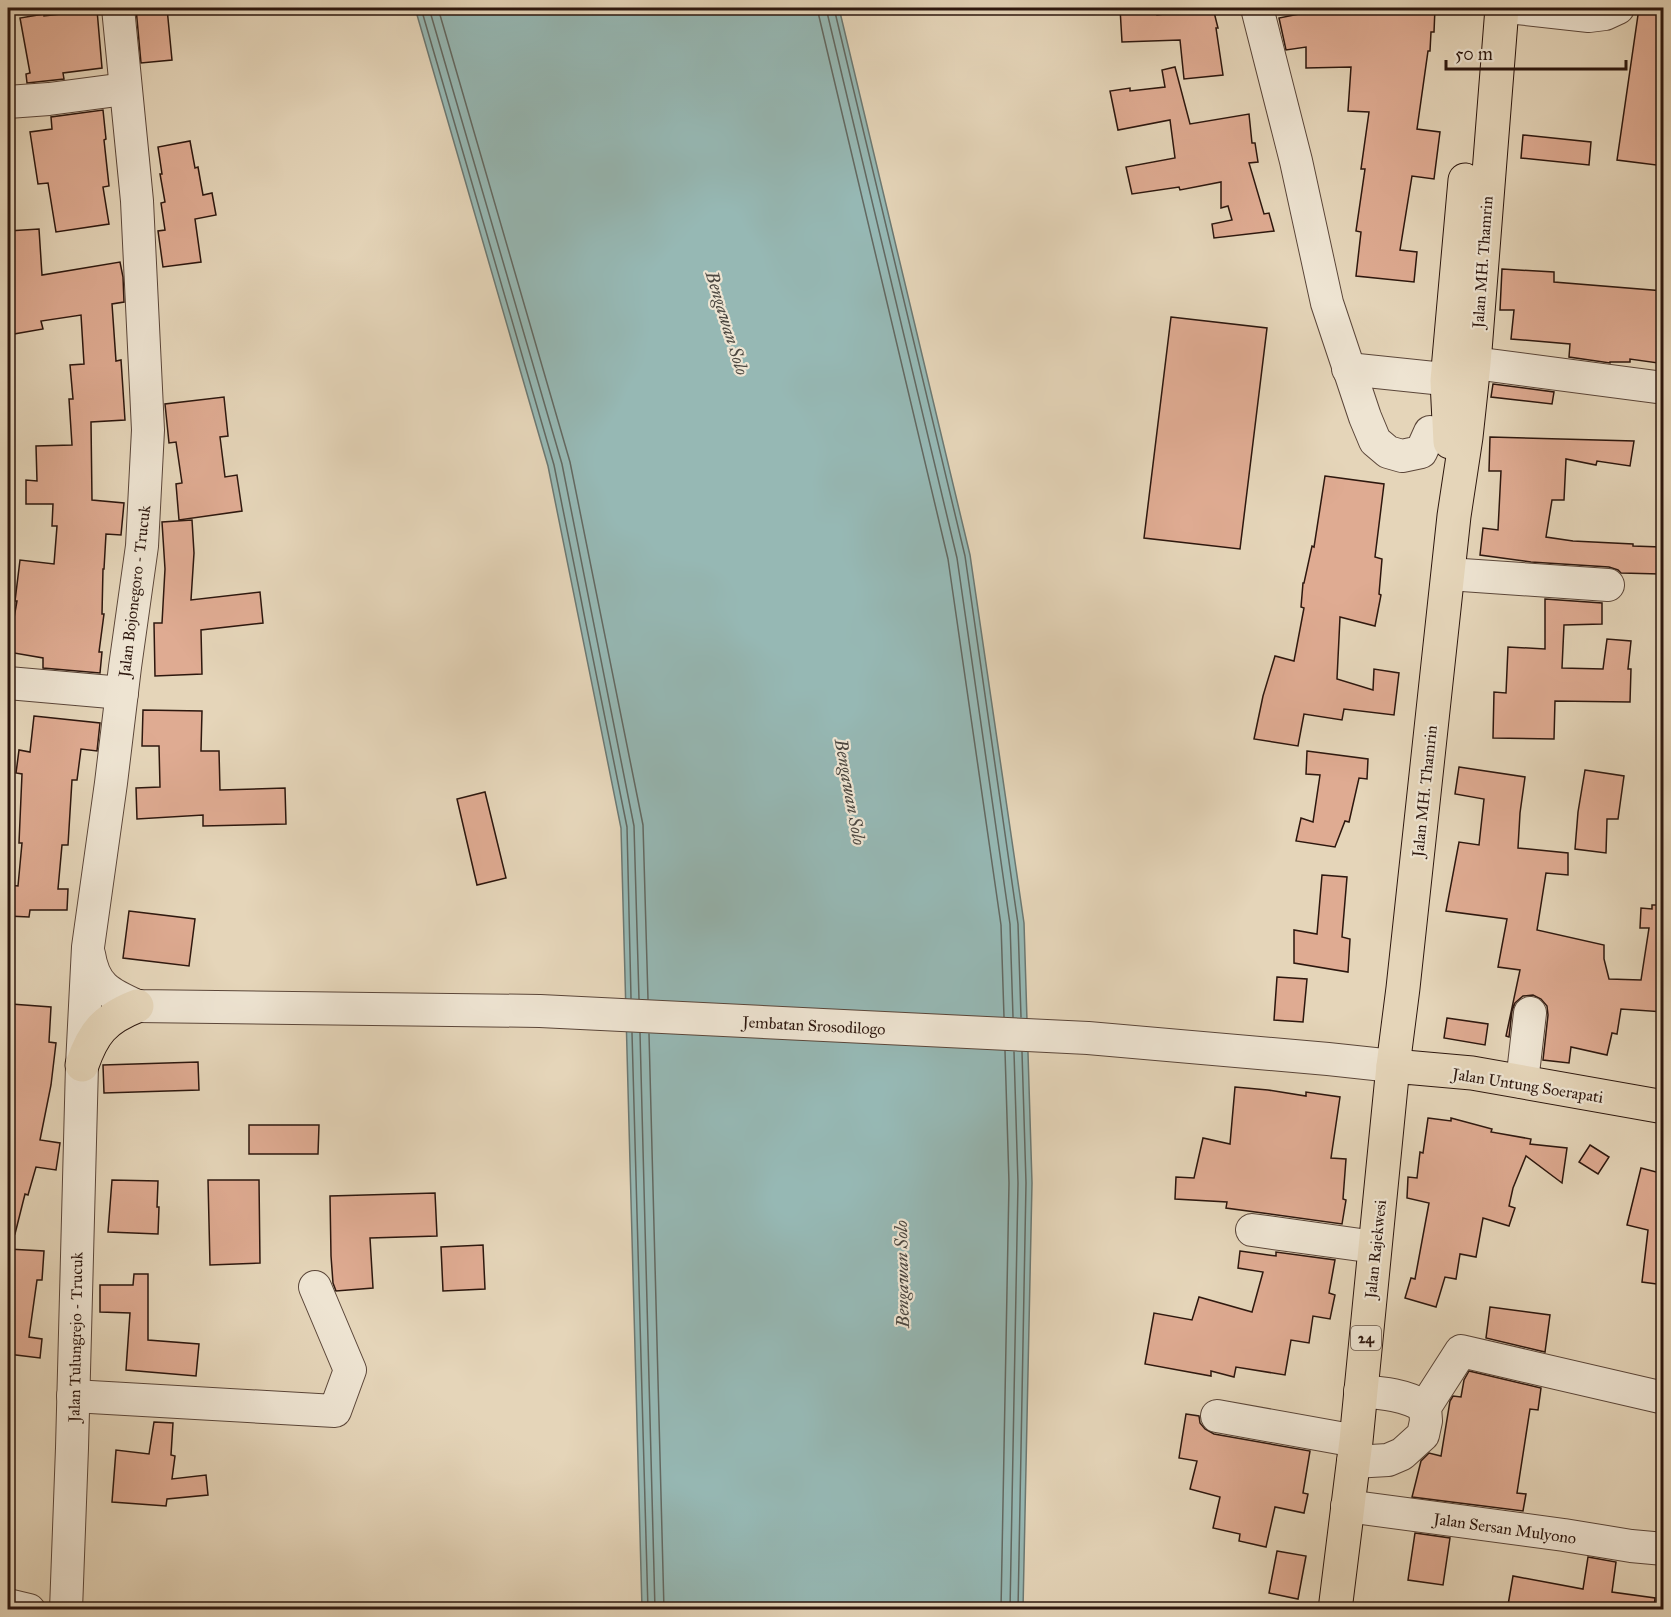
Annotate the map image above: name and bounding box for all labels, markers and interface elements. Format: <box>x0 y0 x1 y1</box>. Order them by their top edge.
scale bar <box>1446 33 1626 71</box>
text: 50 m <box>1455 43 1493 65</box>
street label: Jalan MH. Thamrin <box>1468 195 1498 331</box>
water label: Bengawan Solo <box>700 267 753 378</box>
street label: Jalan Bojonegoro - Trucuk <box>114 503 156 680</box>
street label: Jalan MH. Thamrin <box>1408 724 1442 860</box>
water label: Bengawan Solo <box>830 736 870 847</box>
street label: Jembatan Srosodilogo <box>740 1012 886 1040</box>
street label: Jalan Untung Soerapati <box>1449 1064 1605 1108</box>
street label: Jalan Rajekwesi <box>1361 1198 1391 1301</box>
water label: Bengawan Solo <box>890 1220 914 1329</box>
street label: Jalan Tulungrejo - Trucuk <box>64 1251 87 1424</box>
road number: 24 <box>1351 1326 1381 1350</box>
street label: Jalan Sersan Mulyono <box>1430 1509 1578 1549</box>

